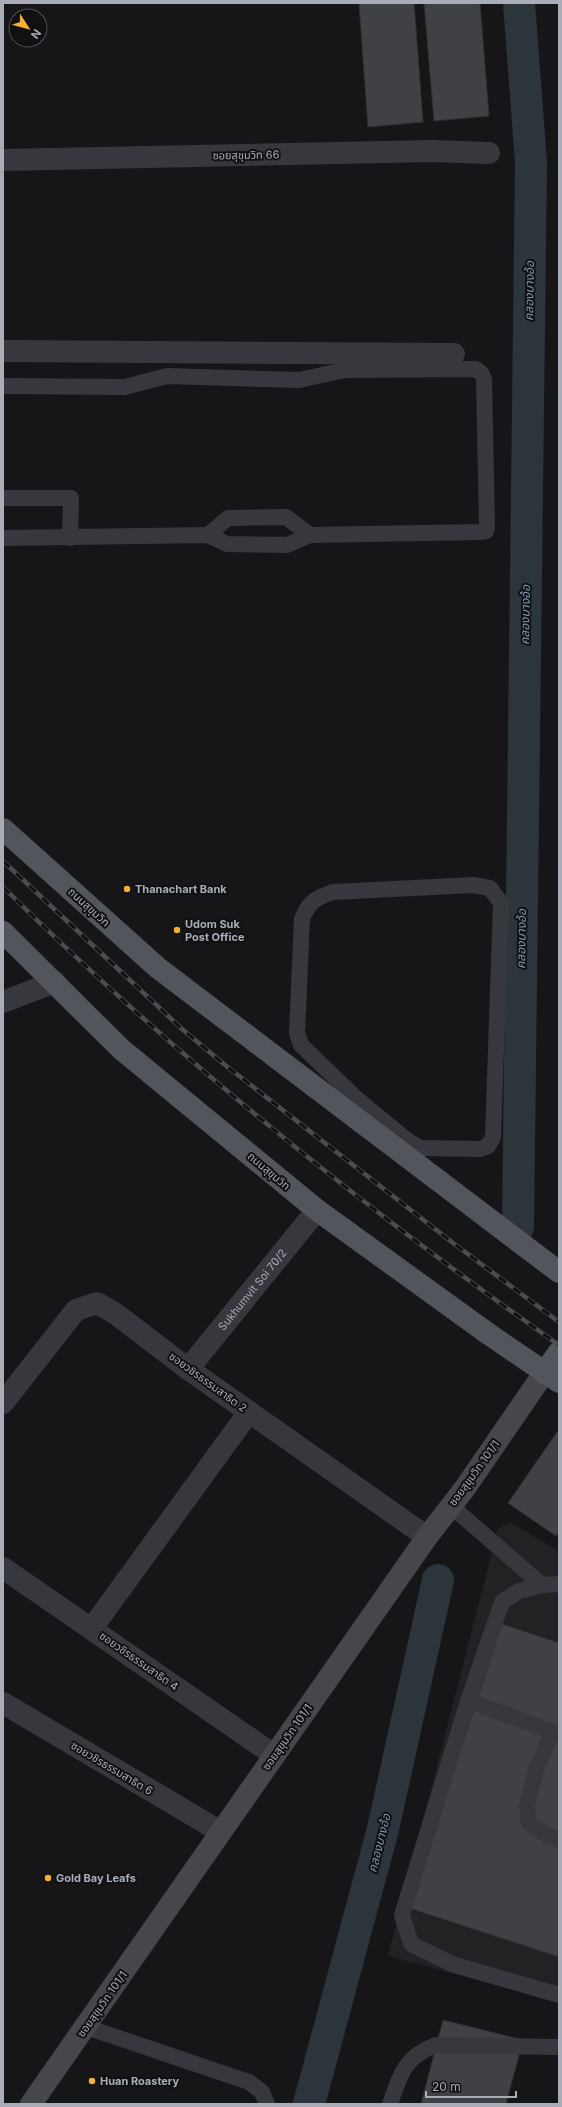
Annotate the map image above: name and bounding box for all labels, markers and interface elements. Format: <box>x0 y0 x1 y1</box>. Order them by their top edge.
north arrow <box>8 8 48 48</box>
text: N <box>28 26 44 41</box>
street label: ซอยสุขุมวิท 66 <box>212 147 280 163</box>
water label: คลองบางอ้อ <box>521 260 537 321</box>
water label: คลองบางอ้อ <box>517 584 533 645</box>
place label: Thanachart Bank <box>135 882 227 896</box>
marker: Thanachart Bank <box>122 884 132 894</box>
street label: ถนนสุขุมวิท <box>65 885 113 929</box>
water label: คลองบางอ้อ <box>513 908 529 969</box>
place label: Udom Suk Post Office <box>185 917 245 944</box>
marker: Udom Suk Post Office <box>172 925 182 935</box>
street label: ถนนสุขุมวิท <box>245 1149 293 1193</box>
street label: Sukhumvit Soi 70/2 <box>215 1246 289 1333</box>
street label: ซอยวชิรธรรมสาธิต 2 <box>166 1349 250 1415</box>
street label: ซอยสุขุมวิท 101/1 <box>446 1438 502 1508</box>
street label: ซอยวชิรธรรมสาธิต 4 <box>97 1629 181 1693</box>
street label: ซอยสุขุมวิท 101/1 <box>259 1701 315 1773</box>
street label: ซอยวชิรธรรมสาธิต 6 <box>69 1738 156 1798</box>
water label: คลองบางอ้อ <box>364 1811 394 1874</box>
place label: Gold Bay Leafs <box>56 1871 136 1885</box>
marker: Gold Bay Leafs <box>43 1873 53 1883</box>
street label: ซอยสุขุมวิท 101/1 <box>74 1968 130 2040</box>
scale bar <box>426 2073 516 2099</box>
place label: Huan Roastery <box>100 2074 180 2088</box>
marker: Huan Roastery <box>87 2076 97 2086</box>
text: 20 m <box>432 2079 461 2094</box>

